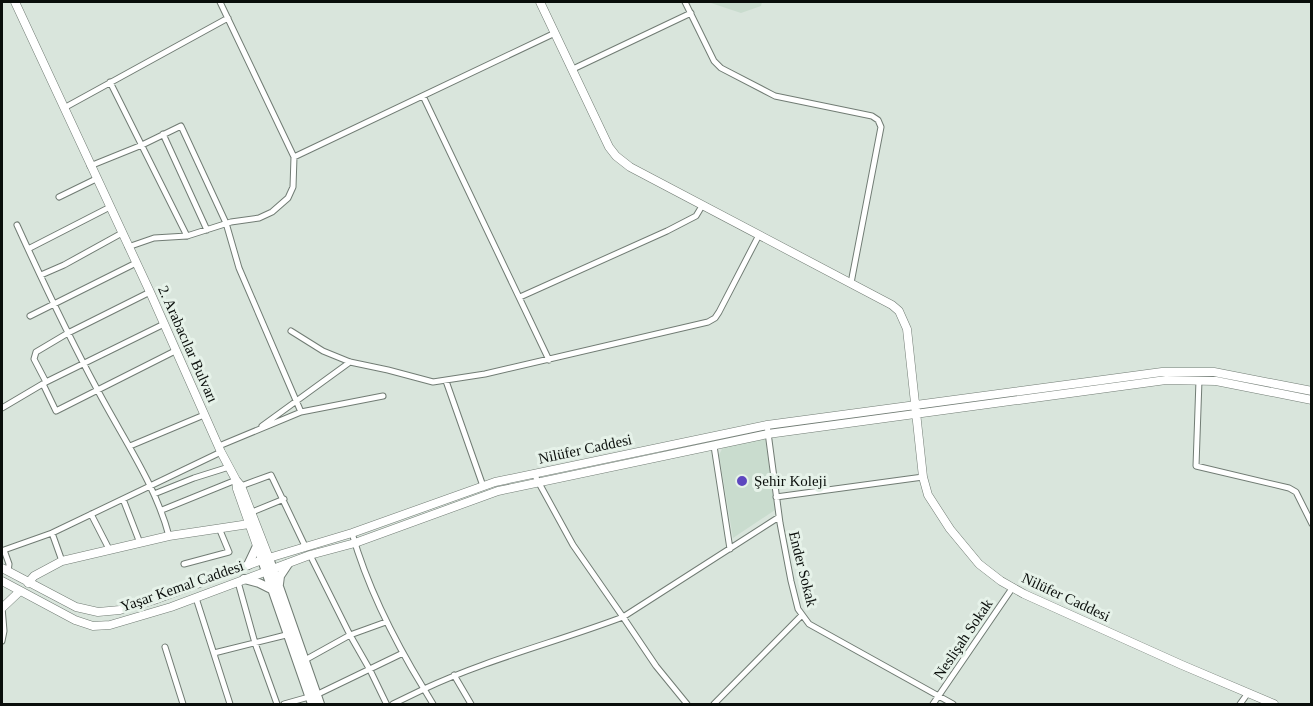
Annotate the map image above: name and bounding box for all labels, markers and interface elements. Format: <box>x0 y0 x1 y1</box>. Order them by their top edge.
street label: 2. Arabacılar Bulvarı <box>155 283 221 405</box>
street label: Nilüfer Caddesi <box>537 431 633 467</box>
place label: Şehir Koleji <box>754 473 827 489</box>
marker: Şehir Koleji <box>735 474 749 488</box>
street label: Ender Sokak <box>786 530 820 609</box>
street label: Yaşar Kemal Caddesi <box>118 557 246 615</box>
street label: Nilüfer Caddesi <box>1019 570 1113 624</box>
street label: Neslişah Sokak <box>930 596 996 682</box>

